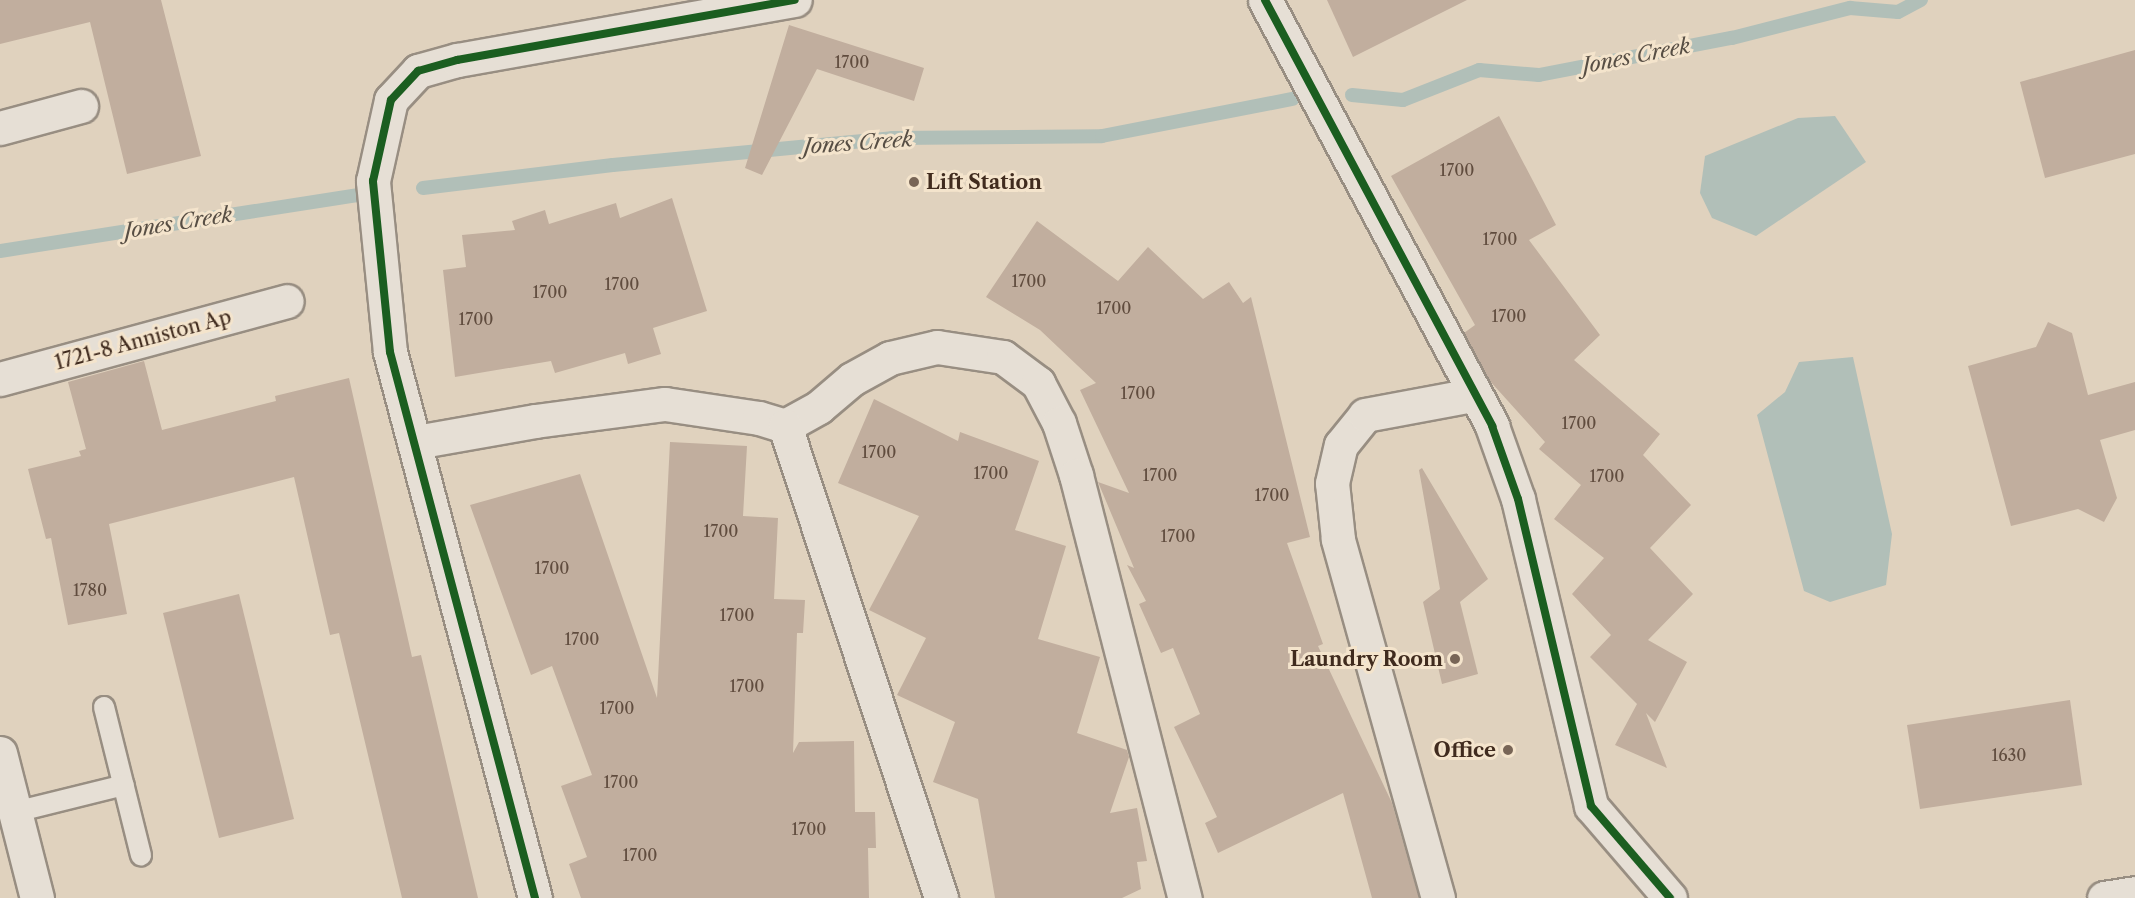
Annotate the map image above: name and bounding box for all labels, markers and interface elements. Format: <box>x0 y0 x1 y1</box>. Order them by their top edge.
water label: Jones Creek <box>1580 33 1692 79</box>
house number: 1700 <box>835 52 869 72</box>
water label: Jones Creek <box>802 127 914 159</box>
house number: 1700 <box>1440 160 1474 180</box>
place label: Lift Station <box>926 170 1042 194</box>
marker: Lift Station <box>907 175 921 189</box>
water label: Jones Creek <box>122 202 234 244</box>
house number: 1700 <box>1483 229 1517 249</box>
house number: 1700 <box>1012 271 1046 291</box>
house number: 1700 <box>605 274 639 294</box>
house number: 1700 <box>533 282 567 302</box>
house number: 1700 <box>1097 298 1131 318</box>
street label: 1721-8 Anniston Ap <box>51 305 235 375</box>
house number: 1700 <box>1492 306 1526 326</box>
house number: 1700 <box>459 309 493 329</box>
house number: 1700 <box>1121 383 1155 403</box>
house number: 1700 <box>1562 413 1596 433</box>
house number: 1700 <box>862 442 896 462</box>
house number: 1700 <box>974 463 1008 483</box>
house number: 1700 <box>1143 465 1177 485</box>
house number: 1700 <box>1590 466 1624 486</box>
house number: 1700 <box>1255 485 1289 505</box>
house number: 1700 <box>704 521 738 541</box>
house number: 1700 <box>1161 526 1195 546</box>
house number: 1700 <box>535 558 569 578</box>
house number: 1780 <box>73 580 107 600</box>
house number: 1700 <box>720 605 754 625</box>
house number: 1700 <box>565 629 599 649</box>
place label: Laundry Room <box>1290 647 1443 671</box>
marker: Laundry Room <box>1448 652 1462 666</box>
house number: 1700 <box>730 676 764 696</box>
house number: 1700 <box>600 698 634 718</box>
place label: Office <box>1434 738 1496 762</box>
marker: Office <box>1501 743 1515 757</box>
house number: 1630 <box>1991 745 2027 765</box>
house number: 1700 <box>604 772 638 792</box>
house number: 1700 <box>792 819 826 839</box>
house number: 1700 <box>623 845 657 865</box>

